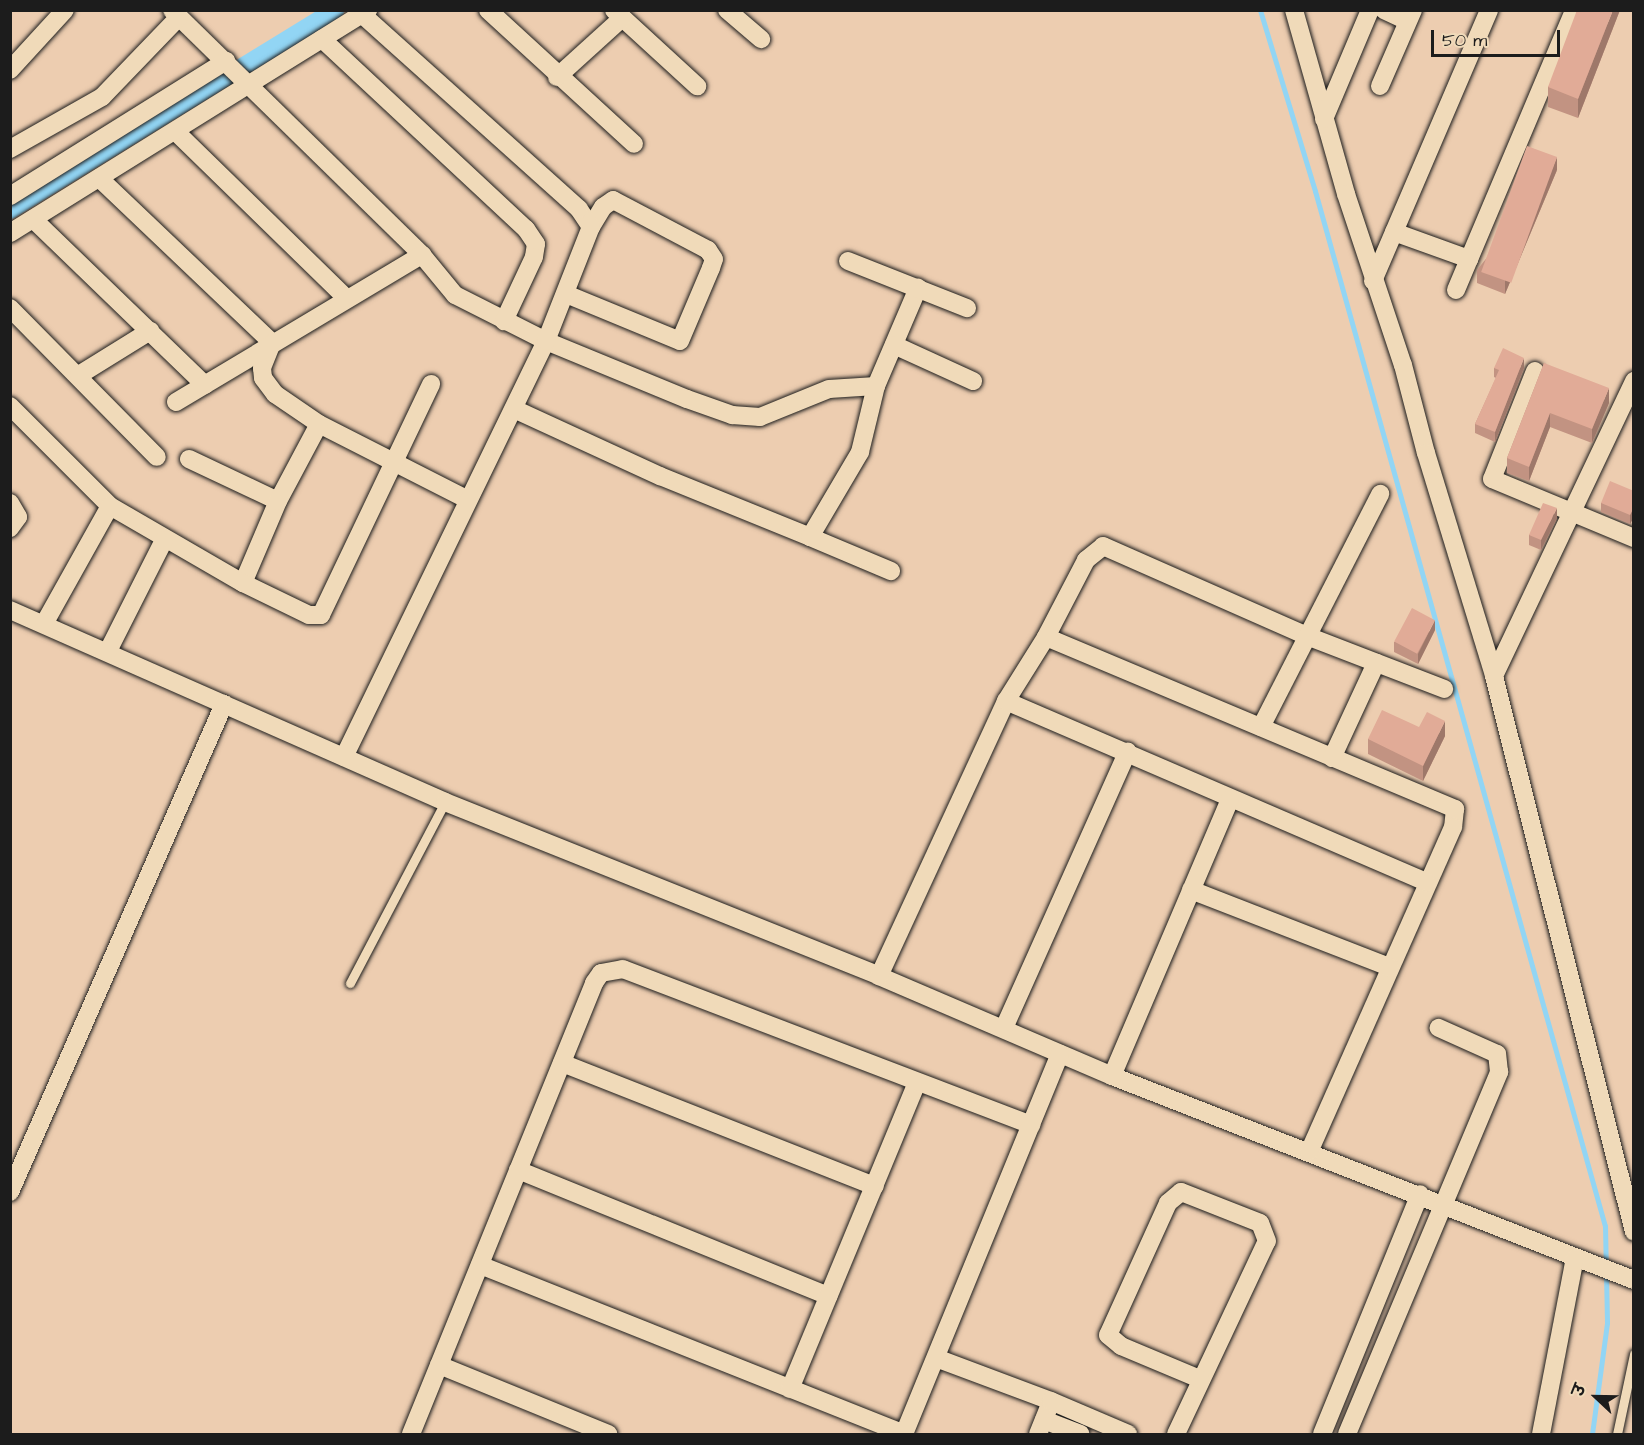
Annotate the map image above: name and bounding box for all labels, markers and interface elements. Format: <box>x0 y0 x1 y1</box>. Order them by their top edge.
scale bar <box>1434 18 1563 56</box>
text: 50 m <box>1442 28 1487 53</box>
north arrow <box>1566 1367 1626 1427</box>
text: उ <box>1567 1381 1592 1399</box>

